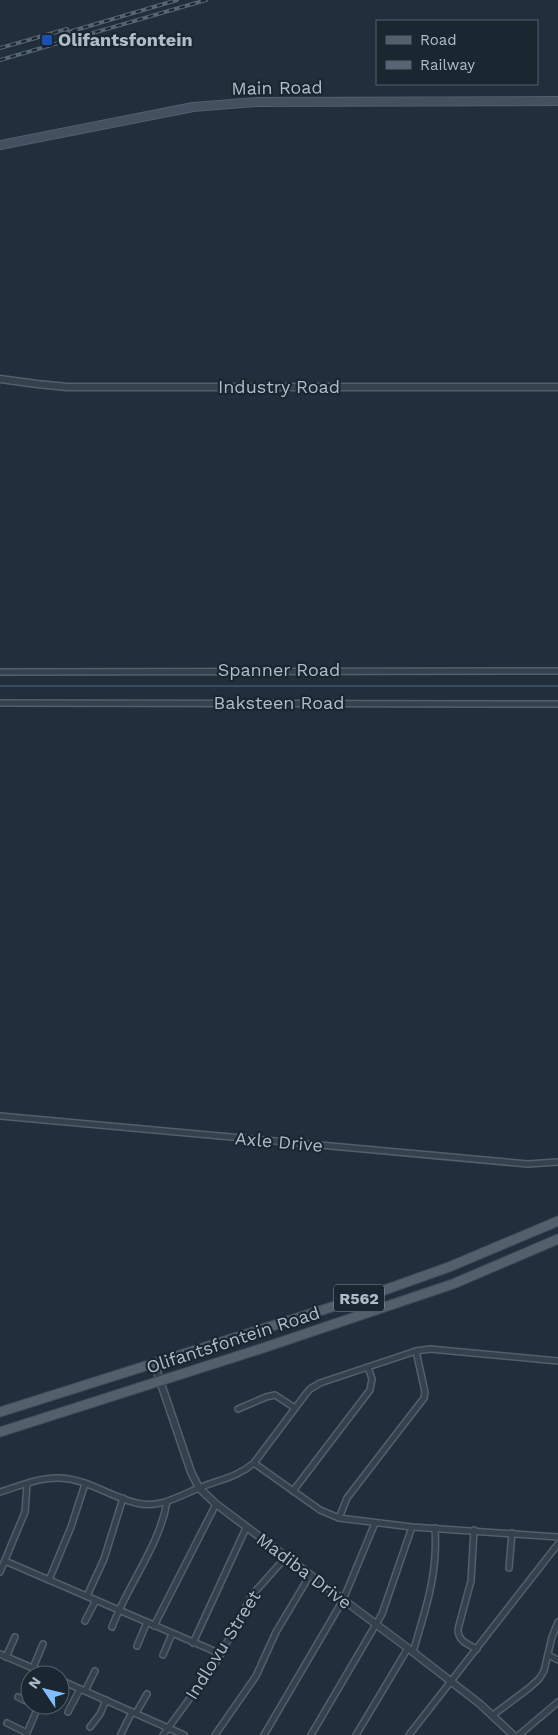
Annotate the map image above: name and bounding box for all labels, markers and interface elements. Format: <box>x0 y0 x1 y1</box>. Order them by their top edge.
legend <box>376 20 538 85</box>
place label: Olifantsfontein <box>58 29 193 50</box>
text: Road <box>420 31 457 49</box>
marker: Olifantsfontein <box>40 33 54 47</box>
text: Railway <box>420 56 475 74</box>
street label: Main Road <box>231 76 323 99</box>
street label: Industry Road <box>218 376 340 397</box>
street label: Spanner Road <box>218 659 340 680</box>
street label: Baksteen Road <box>214 692 344 713</box>
street label: Axle Drive <box>234 1127 324 1156</box>
road number: R562 <box>334 1285 384 1312</box>
street label: Olifantsfontein Road <box>143 1302 322 1377</box>
street label: Madiba Drive <box>253 1528 356 1613</box>
street label: Indlovu Street <box>181 1586 265 1703</box>
north arrow <box>20 1665 70 1715</box>
text: N <box>25 1674 44 1691</box>

